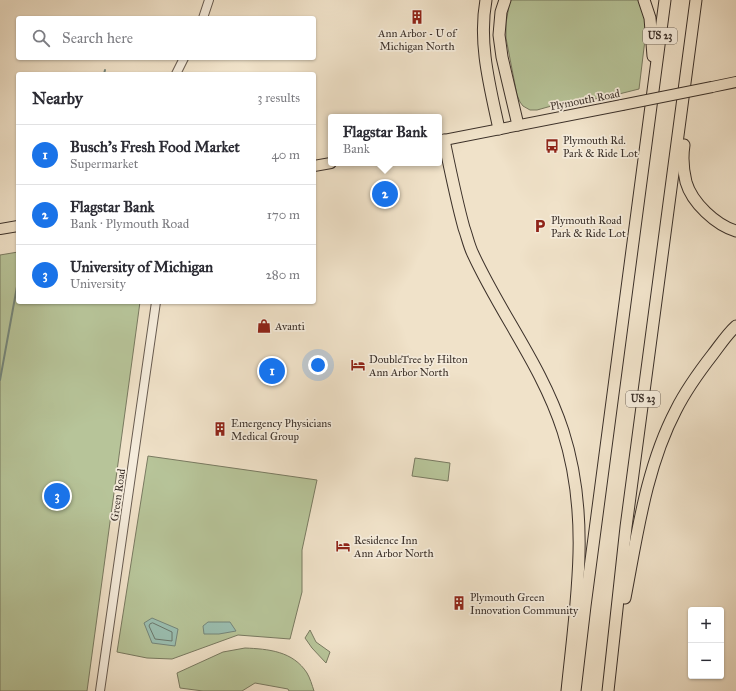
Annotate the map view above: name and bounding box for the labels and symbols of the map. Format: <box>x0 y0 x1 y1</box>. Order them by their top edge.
building icon: Ann Arbor - U of Michigan North <box>409 9 425 25</box>
place label: Ann Arbor - U of Michigan North <box>377 27 458 53</box>
road number: US 23 <box>643 28 677 44</box>
street label: Plymouth Road <box>549 87 621 113</box>
place label: Plymouth Rd. Park & Ride Lot <box>563 134 638 160</box>
bus stop icon: Plymouth Rd. Park & Ride Lot <box>544 138 560 154</box>
pin: 2 <box>372 179 398 209</box>
place label: Plymouth Road Park & Ride Lot <box>551 214 626 240</box>
parking icon: Plymouth Road Park & Ride Lot <box>532 218 548 234</box>
shop icon: Avanti <box>256 318 272 334</box>
place label: Avanti <box>274 320 305 333</box>
place label: DoubleTree by Hilton Ann Arbor North <box>368 353 468 379</box>
your location <box>308 355 328 375</box>
pin: 1 <box>259 356 285 386</box>
hotel icon: DoubleTree by Hilton Ann Arbor North <box>350 357 366 373</box>
road number: US 23 <box>626 391 660 407</box>
place label: Emergency Physicians Medical Group <box>231 417 331 443</box>
building icon: Emergency Physicians Medical Group <box>212 421 228 437</box>
street label: Green Road <box>108 467 128 522</box>
pin: 3 <box>44 481 70 511</box>
place label: Residence Inn Ann Arbor North <box>353 534 434 560</box>
hotel icon: Residence Inn Ann Arbor North <box>335 538 351 554</box>
place label: Plymouth Green Innovation Community <box>470 591 579 617</box>
building icon: Plymouth Green Innovation Community <box>451 595 467 611</box>

